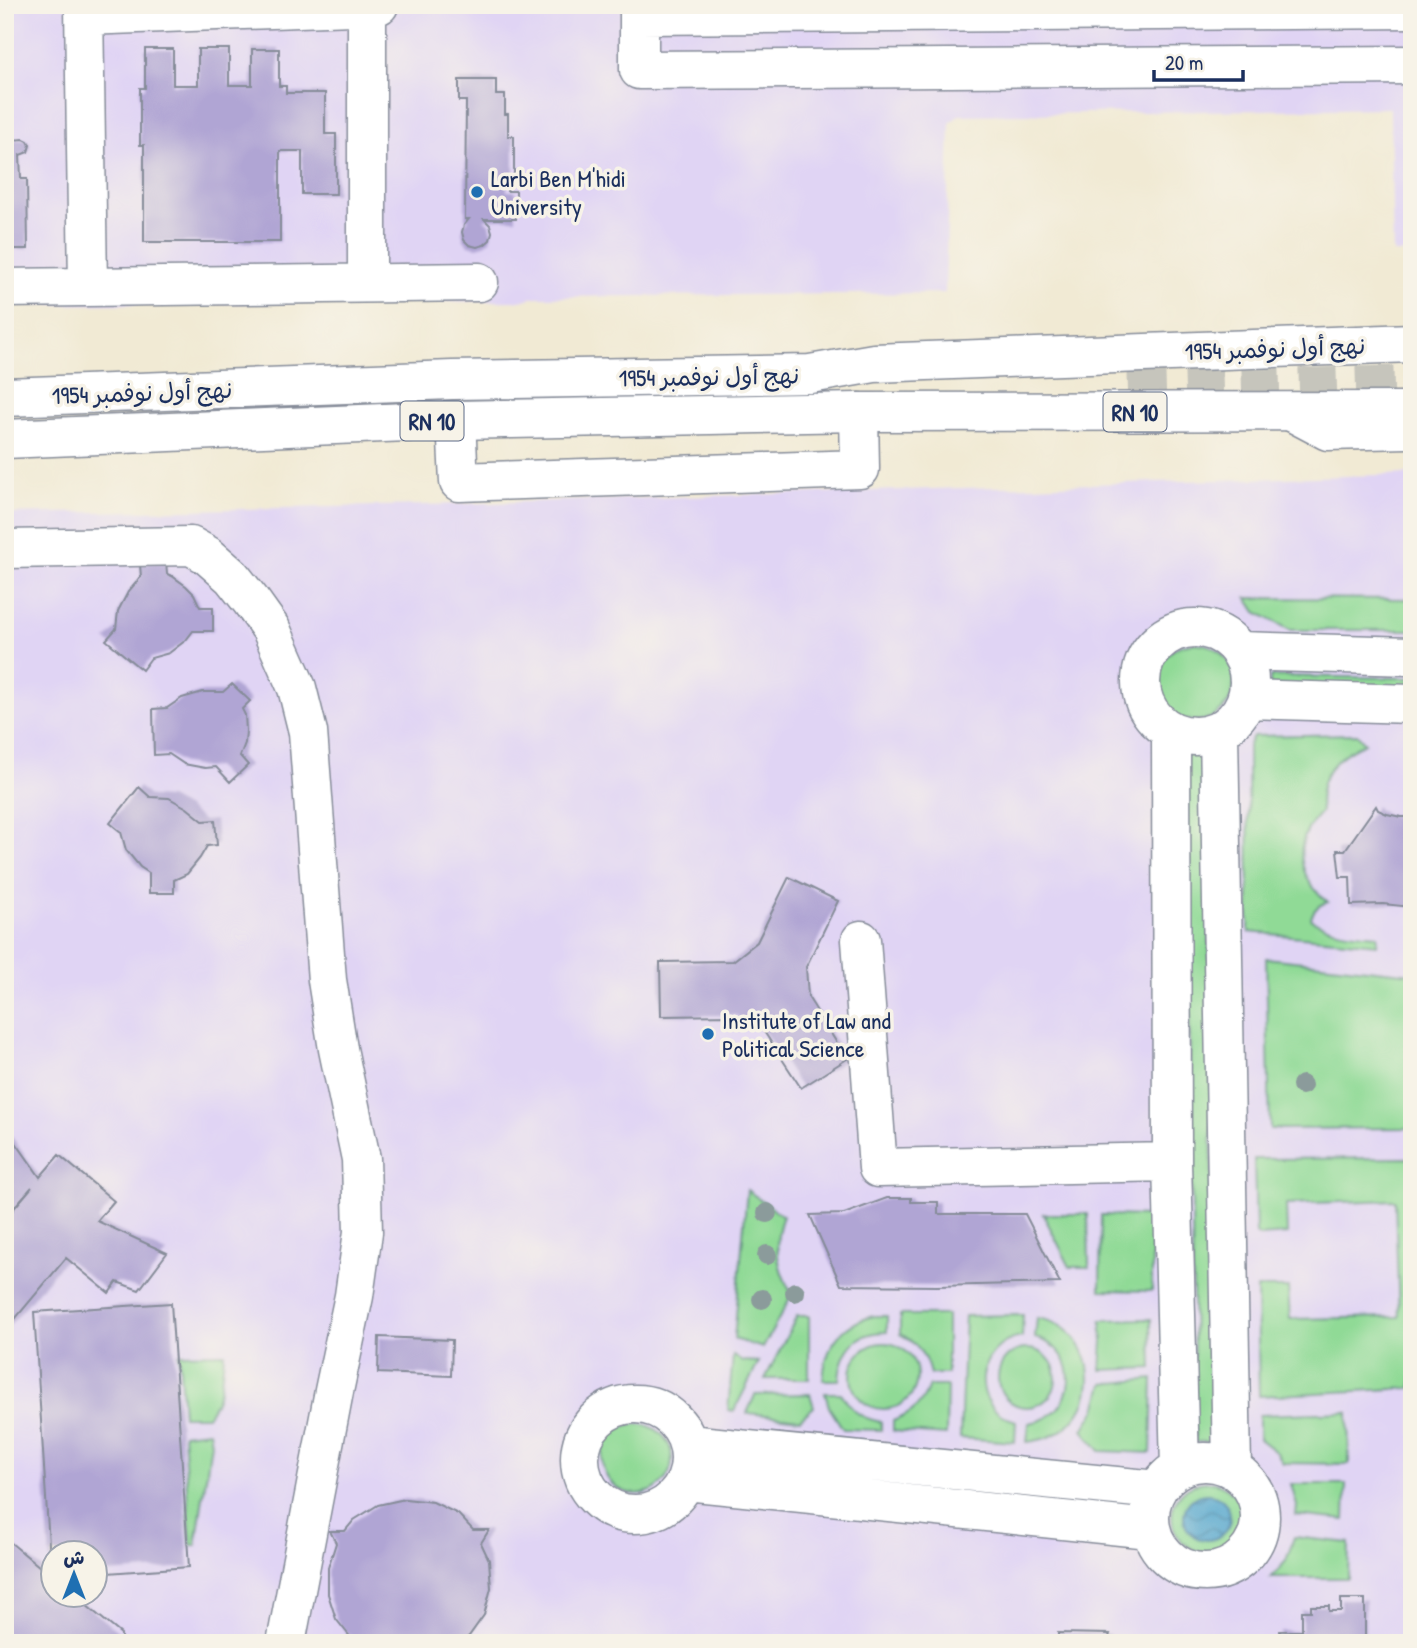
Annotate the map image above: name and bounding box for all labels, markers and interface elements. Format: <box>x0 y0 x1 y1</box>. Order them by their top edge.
scale bar <box>1154 38 1244 82</box>
text: 20 m <box>1165 48 1203 77</box>
place label: Larbi Ben M'hidi University <box>491 162 626 222</box>
marker: Larbi Ben M'hidi University <box>469 184 485 200</box>
street label: نهج أول نوفمبر 1954 <box>1184 329 1366 368</box>
street label: نهج أول نوفمبر 1954 <box>618 358 800 395</box>
street label: نهج أول نوفمبر 1954 <box>51 373 233 412</box>
road number: RN 10 <box>1104 392 1166 432</box>
road number: RN 10 <box>400 402 464 440</box>
place label: Institute of Law and Political Science <box>722 1004 891 1064</box>
marker: Institute of Law and Political Science <box>700 1026 716 1042</box>
north arrow <box>38 1540 108 1610</box>
text: ش <box>64 1544 85 1570</box>

